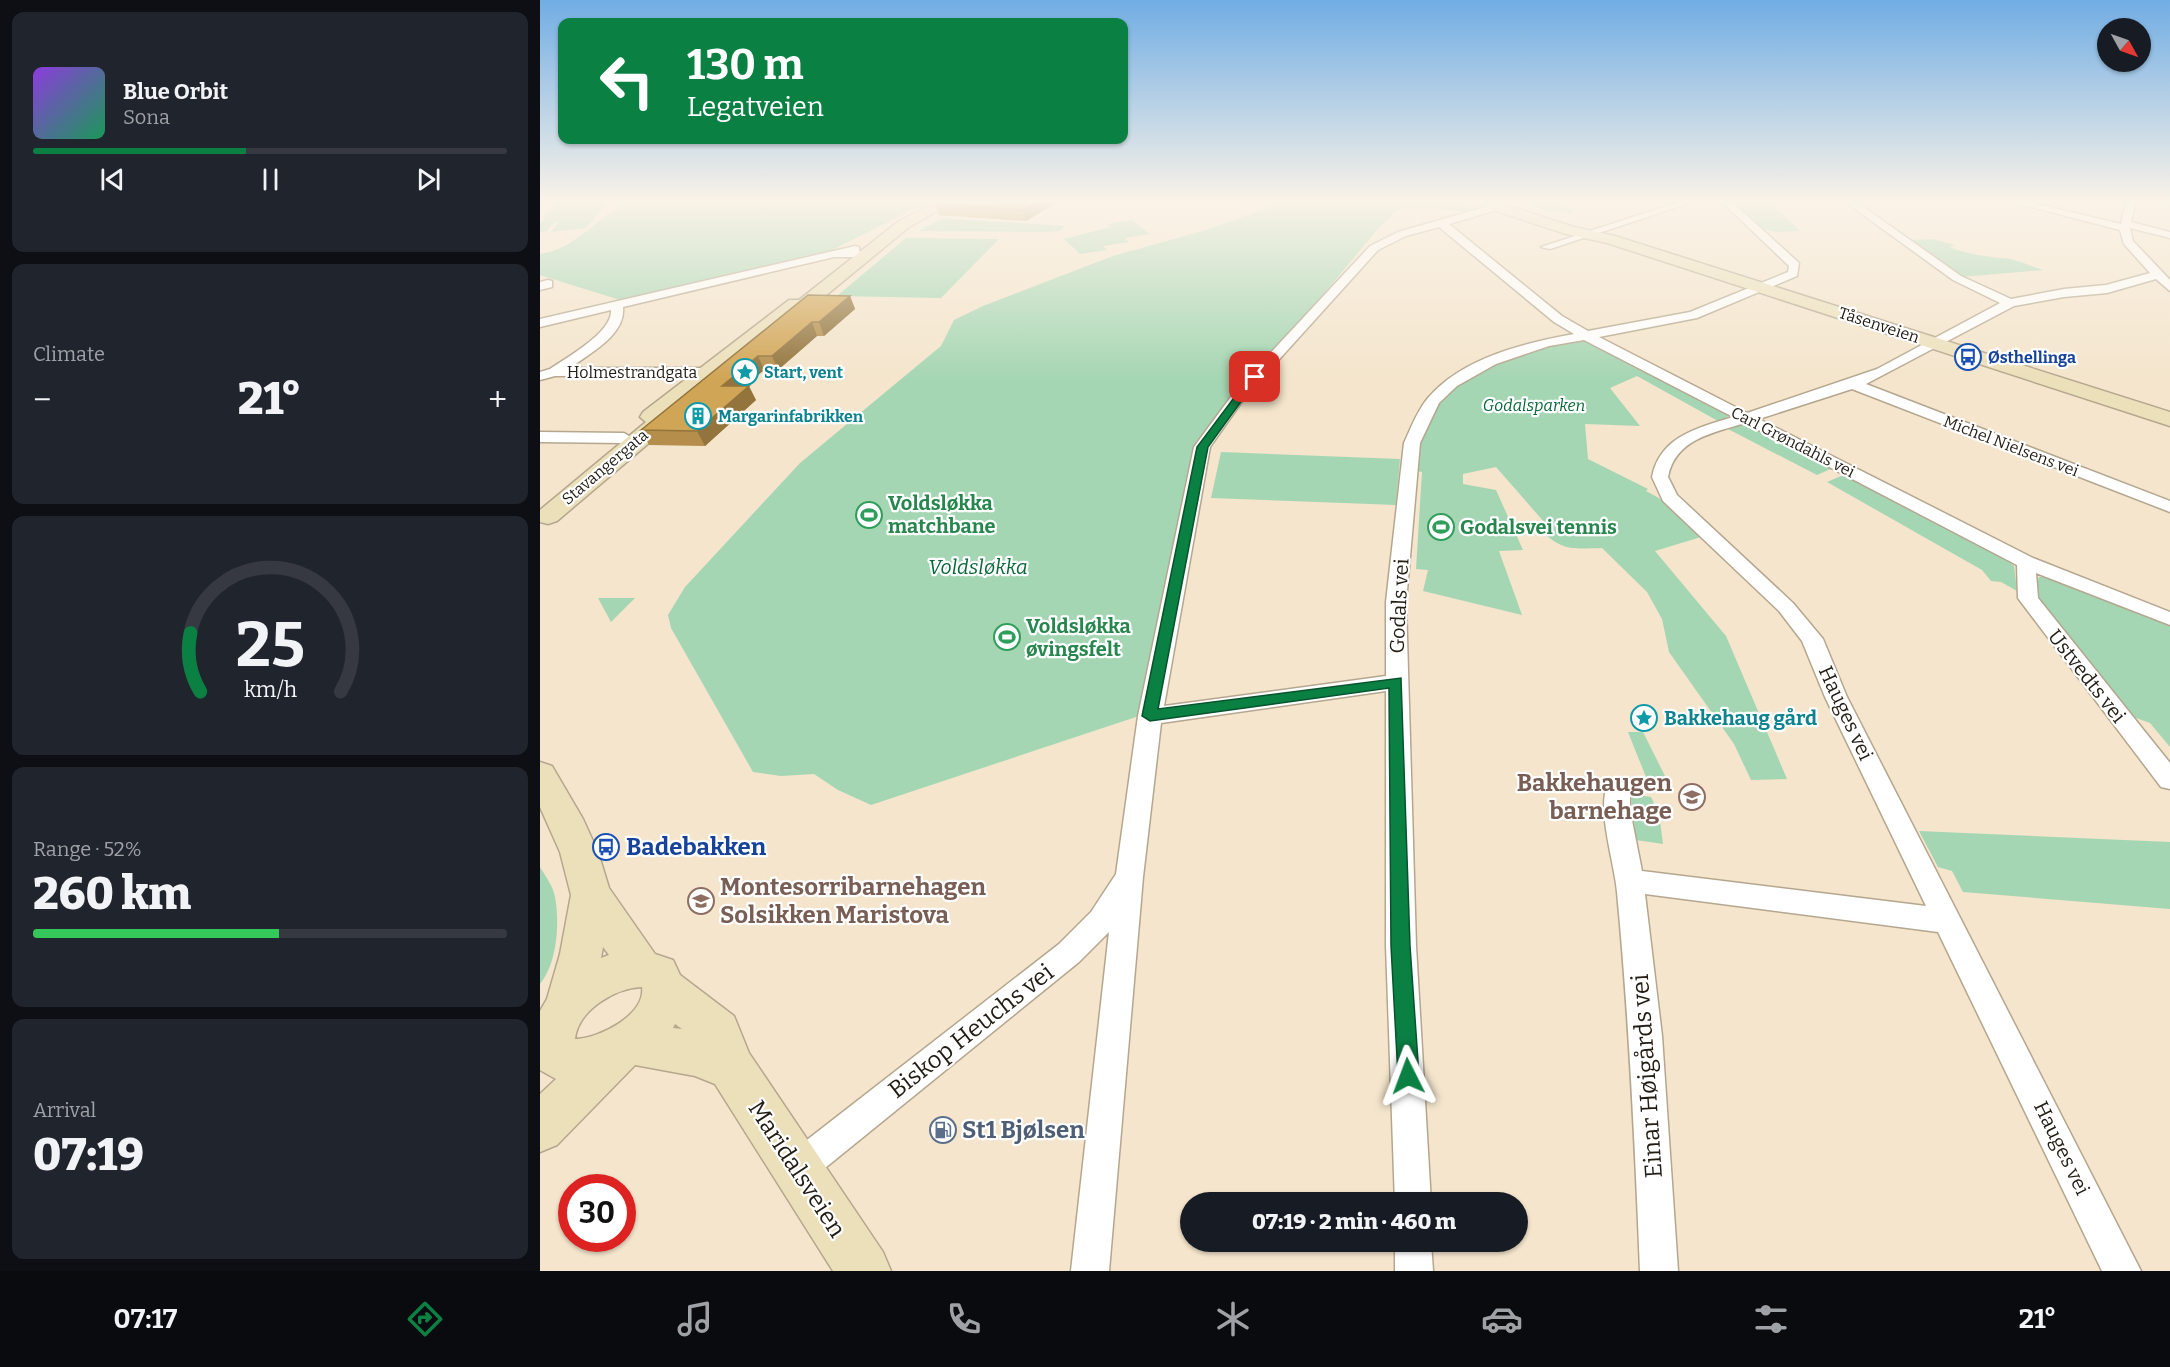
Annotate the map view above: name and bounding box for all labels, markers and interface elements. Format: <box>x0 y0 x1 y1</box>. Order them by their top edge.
north arrow <box>2097 18 2151 72</box>
map controls <box>2097 18 2151 72</box>
text: 130 m <box>687 40 804 90</box>
icon: left <box>588 42 666 120</box>
text: Blue Orbit <box>123 78 228 105</box>
text: Legatveien <box>687 91 824 123</box>
text: Sona <box>123 105 170 129</box>
icon: previous <box>96 163 129 196</box>
icon: pause <box>254 163 287 196</box>
icon: next <box>412 163 445 196</box>
street label: Tåsenveien <box>1836 303 1922 347</box>
text: Climate <box>33 342 105 366</box>
bus stop icon: Østhellinga <box>1953 342 1983 372</box>
place label: Østhellinga <box>1988 348 2076 367</box>
pin <box>1229 351 1280 402</box>
place icon: Start, vent <box>730 357 760 387</box>
icon: arrive <box>1238 360 1271 393</box>
street label: Holmestrandgata <box>567 363 698 382</box>
place label: Start, vent <box>764 363 844 382</box>
text: 21° <box>238 372 302 426</box>
text: − <box>33 380 51 420</box>
text: + <box>488 380 507 420</box>
park label: Godalsparken <box>1483 396 1585 415</box>
building icon: Margarinfabrikken <box>683 401 713 431</box>
street label: Carl Grøndahls vei <box>1728 403 1858 482</box>
place label: Margarinfabrikken <box>718 407 864 426</box>
street label: Michel Nielsens vei <box>1941 411 2081 481</box>
street label: Stavangergata <box>558 425 652 509</box>
place label: Voldsløkka matchbane <box>888 491 996 538</box>
sports icon: Voldsløkka matchbane <box>854 500 884 530</box>
sports icon: Godalsvei tennis <box>1426 512 1456 542</box>
place label: Godalsvei tennis <box>1460 515 1617 539</box>
park label: Voldsløkka <box>928 555 1028 579</box>
street label: Godals vei <box>1385 558 1413 654</box>
text: 25 <box>235 609 305 684</box>
place label: Voldsløkka øvingsfelt <box>1026 614 1131 661</box>
sports icon: Voldsløkka øvingsfelt <box>992 622 1022 652</box>
street label: Ustvedts vei <box>2043 625 2131 727</box>
street label: Hauges vei <box>1814 662 1878 764</box>
text: km/h <box>243 678 297 704</box>
place icon: Bakkehaug gård <box>1629 703 1659 733</box>
place label: Bakkehaug gård <box>1664 706 1817 730</box>
place label: Bakkehaugen barnehage <box>1517 769 1673 825</box>
school or university icon: Bakkehaugen barnehage <box>1677 782 1707 812</box>
bus stop icon: Badebakken <box>591 832 621 862</box>
place label: Badebakken <box>626 833 767 861</box>
text: Range · 52% <box>33 837 142 861</box>
text: 260 km <box>33 867 191 921</box>
place label: Montesorribarnehagen Solsikken Maristova <box>720 873 986 929</box>
school or university icon: Montesorribarnehagen Solsikken Maristova <box>686 886 716 916</box>
street label: Biskop Heuchs vei <box>883 958 1059 1104</box>
street label: Einar Høigårds vei <box>1626 973 1668 1179</box>
position arrow <box>1376 1044 1440 1108</box>
street label: Maridalsveien <box>742 1095 852 1243</box>
street label: Hauges vei <box>2029 1097 2095 1199</box>
text: Arrival <box>33 1098 96 1122</box>
fuel station icon: St1 Bjølsen <box>928 1115 958 1145</box>
place label: St1 Bjølsen <box>962 1116 1085 1144</box>
text: 07:19 <box>33 1128 144 1182</box>
speed limit sign: 30 <box>558 1174 636 1252</box>
text: 07:19 · 2 min · 460 m <box>1252 1208 1456 1235</box>
icon: directions <box>404 1298 446 1340</box>
icon: music <box>674 1298 716 1340</box>
icon: phone <box>943 1298 985 1340</box>
icon: climate <box>1212 1298 1254 1340</box>
icon: car <box>1481 1298 1523 1340</box>
icon: filters <box>1750 1298 1792 1340</box>
text: 07:17 <box>114 1303 177 1335</box>
text: 21° <box>2019 1303 2056 1335</box>

